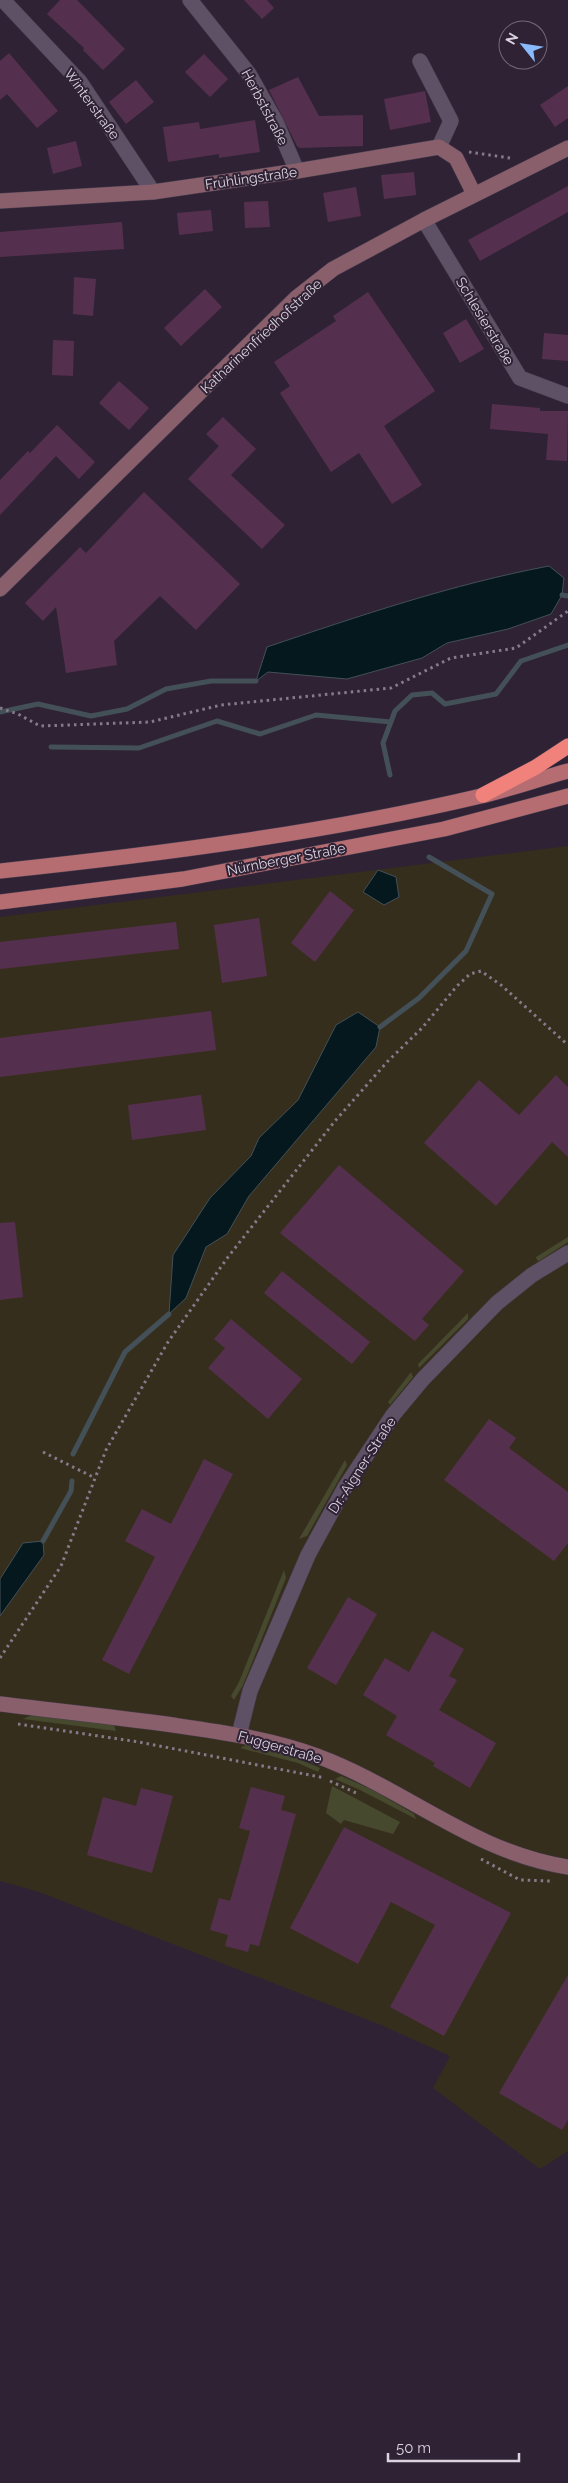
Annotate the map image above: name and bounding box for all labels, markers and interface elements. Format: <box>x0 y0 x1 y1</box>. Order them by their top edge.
north arrow <box>498 20 548 70</box>
text: N <box>502 30 521 47</box>
street label: Winterstraße <box>61 66 123 142</box>
street label: Herbststraße <box>238 66 292 148</box>
street label: Frühlingstraße <box>204 164 298 192</box>
street label: Schlesierstraße <box>453 274 517 368</box>
street label: Katharinenfriedhofstraße <box>197 276 325 396</box>
street label: Nürnberger Straße <box>225 840 347 878</box>
street label: Dr.-Aigner-Straße <box>325 1414 399 1516</box>
street label: Fuggerstraße <box>236 1727 324 1767</box>
scale bar <box>388 2430 519 2462</box>
text: 50 m <box>396 2439 431 2457</box>

